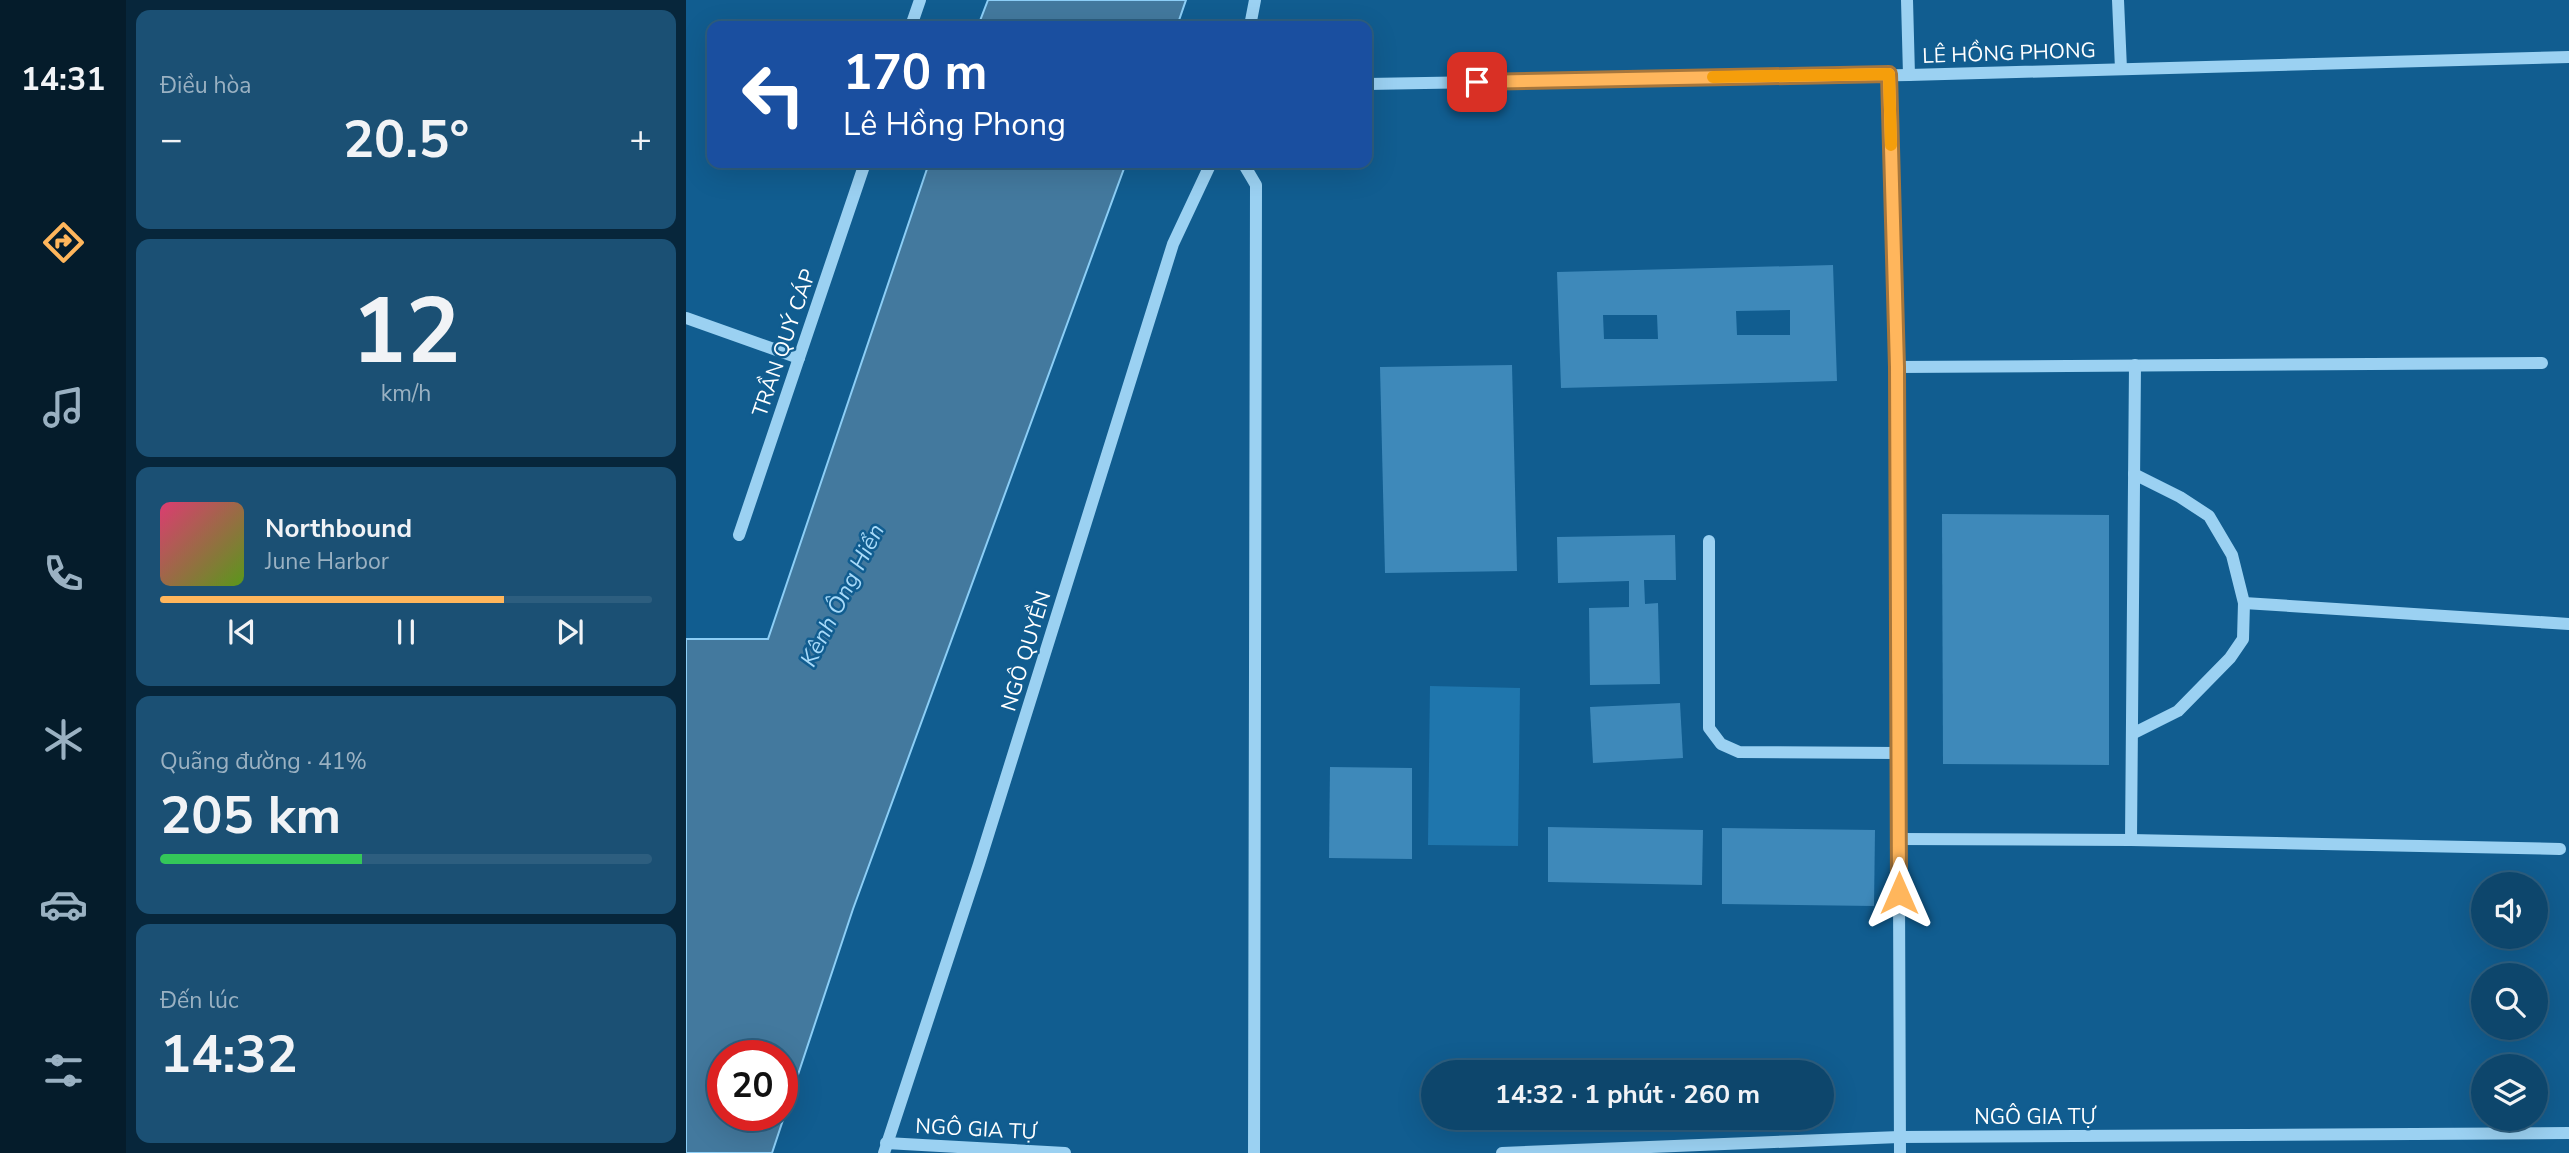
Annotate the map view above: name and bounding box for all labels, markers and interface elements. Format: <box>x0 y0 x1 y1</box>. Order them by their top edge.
street label: LÊ HỒNG PHONG <box>1922 34 2096 70</box>
text: 170 m <box>843 39 987 106</box>
icon: left <box>728 49 819 140</box>
pin <box>1447 52 1507 112</box>
text: 14:31 <box>21 58 105 101</box>
icon: arrive <box>1458 63 1496 101</box>
text: Điều hòa <box>160 70 252 101</box>
text: Lê Hồng Phong <box>843 103 1066 146</box>
text: 20.5° <box>343 104 469 175</box>
text: − <box>160 114 183 165</box>
text: + <box>629 114 652 165</box>
icon: directions <box>39 218 88 267</box>
street label: TRẦN QUÝ CÁP <box>744 265 822 421</box>
text: 12 <box>351 270 461 394</box>
text: km/h <box>381 378 431 409</box>
icon: music <box>39 383 88 432</box>
text: Northbound <box>265 511 412 546</box>
water label: Kênh Ông Hiển <box>793 518 892 672</box>
text: June Harbor <box>265 546 389 577</box>
icon: phone <box>39 549 88 598</box>
street label: NGÔ QUYỀN <box>993 587 1058 715</box>
icon: previous <box>223 613 261 651</box>
icon: pause <box>387 613 425 651</box>
icon: next <box>551 613 589 651</box>
icon: climate <box>39 715 88 764</box>
text: Quãng đường · 41% <box>160 746 367 777</box>
text: 205 km <box>160 780 341 851</box>
position arrow <box>1862 856 1936 930</box>
map controls <box>2471 872 2548 1131</box>
button: sound <box>2471 872 2548 949</box>
icon: car <box>39 880 88 929</box>
button: search <box>2471 963 2548 1040</box>
text: Đến lúc <box>160 985 239 1016</box>
text: 14:32 <box>160 1019 298 1090</box>
speed limit sign: 20 <box>707 1040 798 1131</box>
icon: filters <box>39 1046 88 1095</box>
button: layers <box>2471 1054 2548 1131</box>
text: 14:32 · 1 phút · 260 m <box>1495 1077 1760 1112</box>
street label: NGÔ GIA TỰ <box>1974 1103 2097 1131</box>
street label: NGÔ GIA TỰ <box>915 1112 1039 1146</box>

